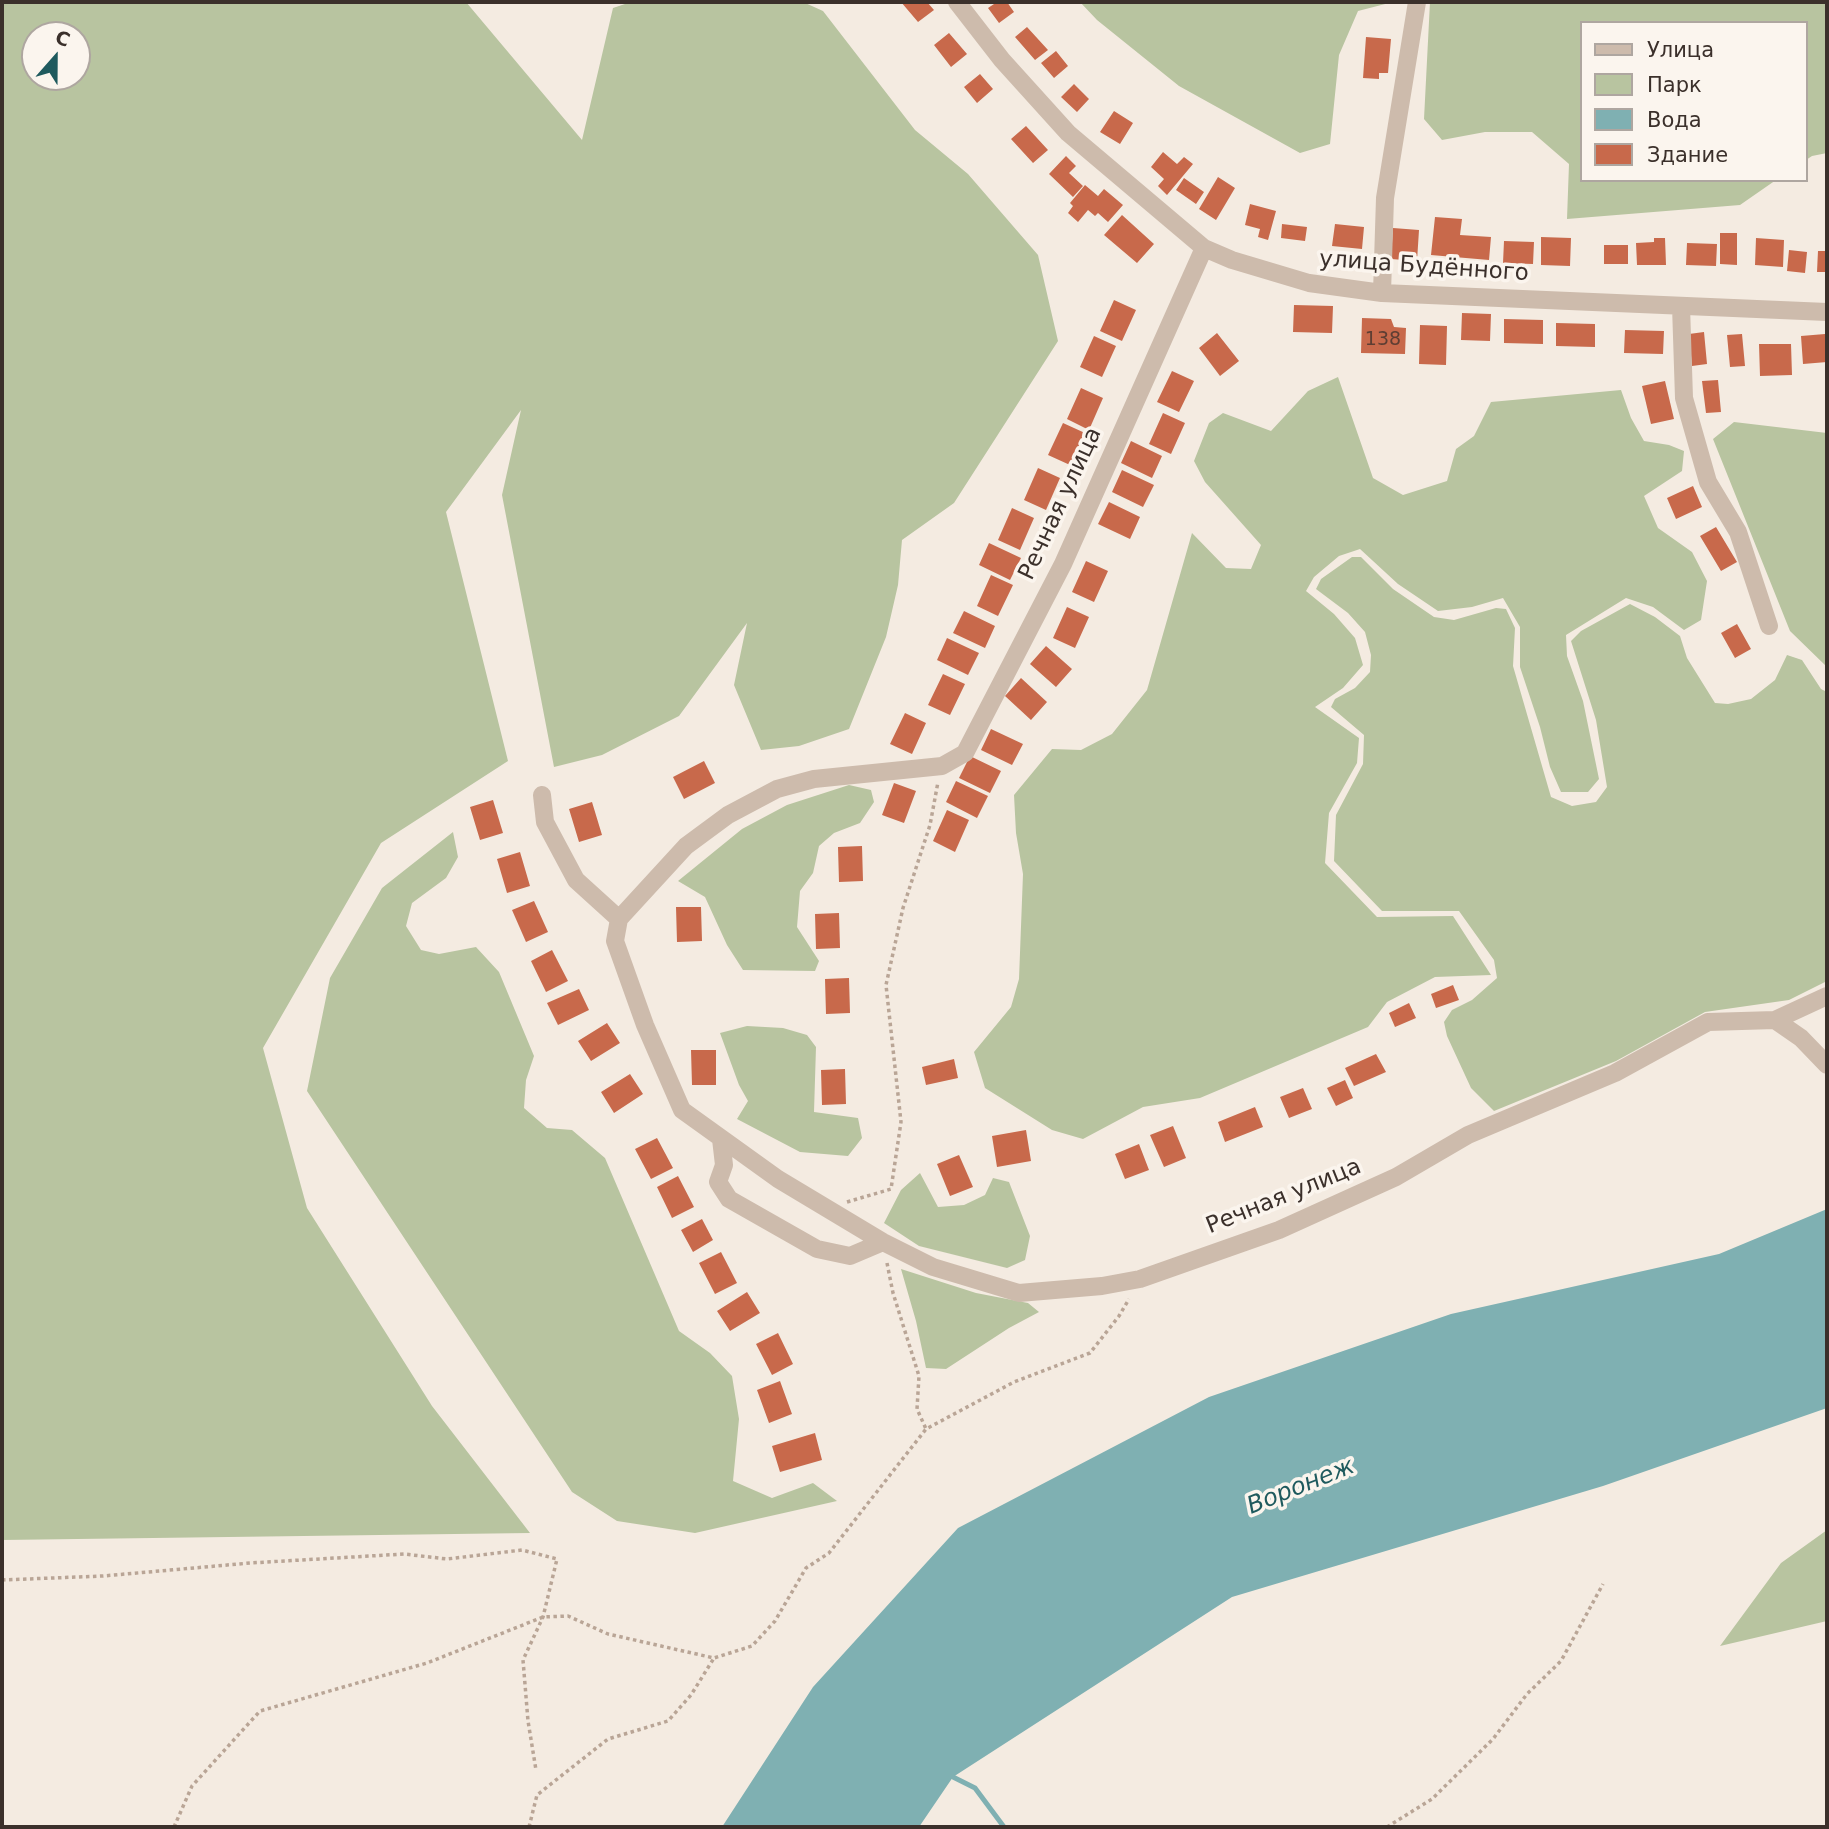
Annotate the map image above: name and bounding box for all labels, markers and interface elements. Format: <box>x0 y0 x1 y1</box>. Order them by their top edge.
north arrow <box>21 21 91 91</box>
legend <box>1580 21 1808 182</box>
text: С <box>52 25 73 51</box>
text: Улица <box>1647 38 1714 62</box>
text: Парк <box>1647 73 1702 97</box>
text: Вода <box>1647 108 1702 132</box>
text: Здание <box>1647 143 1728 167</box>
street label: улица Будённого <box>1318 246 1530 288</box>
house number: 138 <box>1365 329 1401 351</box>
street label: Речная улица <box>1014 423 1108 585</box>
street label: Речная улица <box>1202 1153 1366 1241</box>
water label: Воронеж <box>1243 1452 1359 1522</box>

